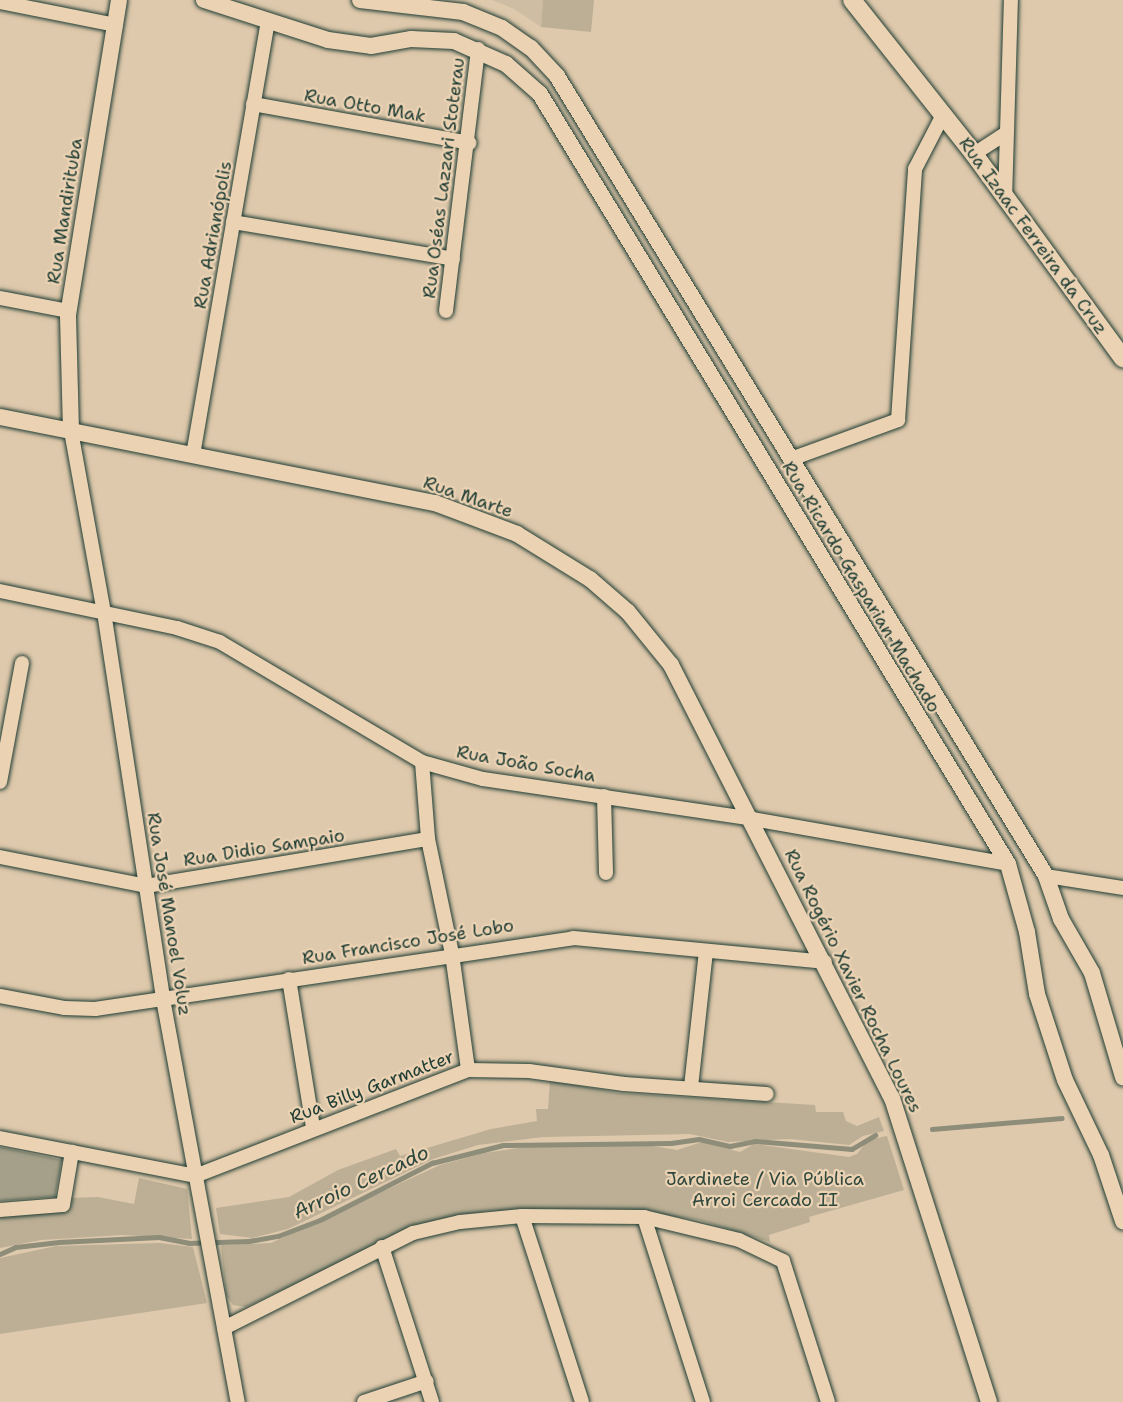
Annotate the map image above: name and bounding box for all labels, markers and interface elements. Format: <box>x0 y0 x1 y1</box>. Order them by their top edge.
street label: Rua Oséas Lazzari Stoterau <box>419 56 469 300</box>
street label: Rua Otto Mak <box>302 85 428 127</box>
street label: Rua Izaac Ferreira da Cruz <box>954 133 1112 339</box>
street label: Rua Mandirituba <box>43 137 87 285</box>
street label: Rua Adrianópolis <box>189 159 237 311</box>
street label: Rua Ricardo Gasparian Machado <box>777 458 945 716</box>
street label: Rua Marte <box>420 472 516 522</box>
street label: Rua João Socha <box>455 741 597 787</box>
street label: Rua José Manoel Voluz <box>142 811 196 1017</box>
street label: Rua Didio Sampaio <box>182 825 346 871</box>
street label: Rua Rogério Xavier Rocha Loures <box>780 846 926 1116</box>
street label: Rua Francisco José Lobo <box>301 915 515 969</box>
street label: Rua Billy Garmatter <box>287 1046 457 1128</box>
water label: Arroio Cercado <box>289 1140 433 1224</box>
park label: Jardinete / Via Pública Arroi Cercado II <box>666 1169 864 1212</box>

